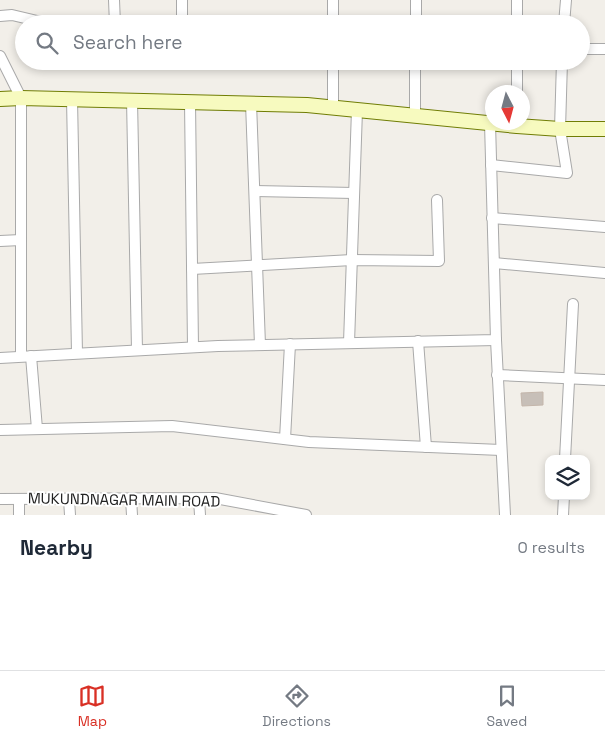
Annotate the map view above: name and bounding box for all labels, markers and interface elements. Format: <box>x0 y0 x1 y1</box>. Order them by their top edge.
search box <box>15 15 590 70</box>
icon: search <box>33 29 61 57</box>
text: Search here <box>73 30 183 55</box>
north arrow <box>485 85 530 130</box>
map controls <box>545 455 590 500</box>
button: layers <box>545 455 590 500</box>
street label: MUKUNDNAGAR MAIN ROAD <box>28 488 221 511</box>
text: Nearby <box>20 534 93 561</box>
text: 0 results <box>517 537 585 558</box>
tab: Map <box>78 682 107 730</box>
tab: Directions <box>262 682 331 730</box>
tab: Saved <box>486 682 527 730</box>

